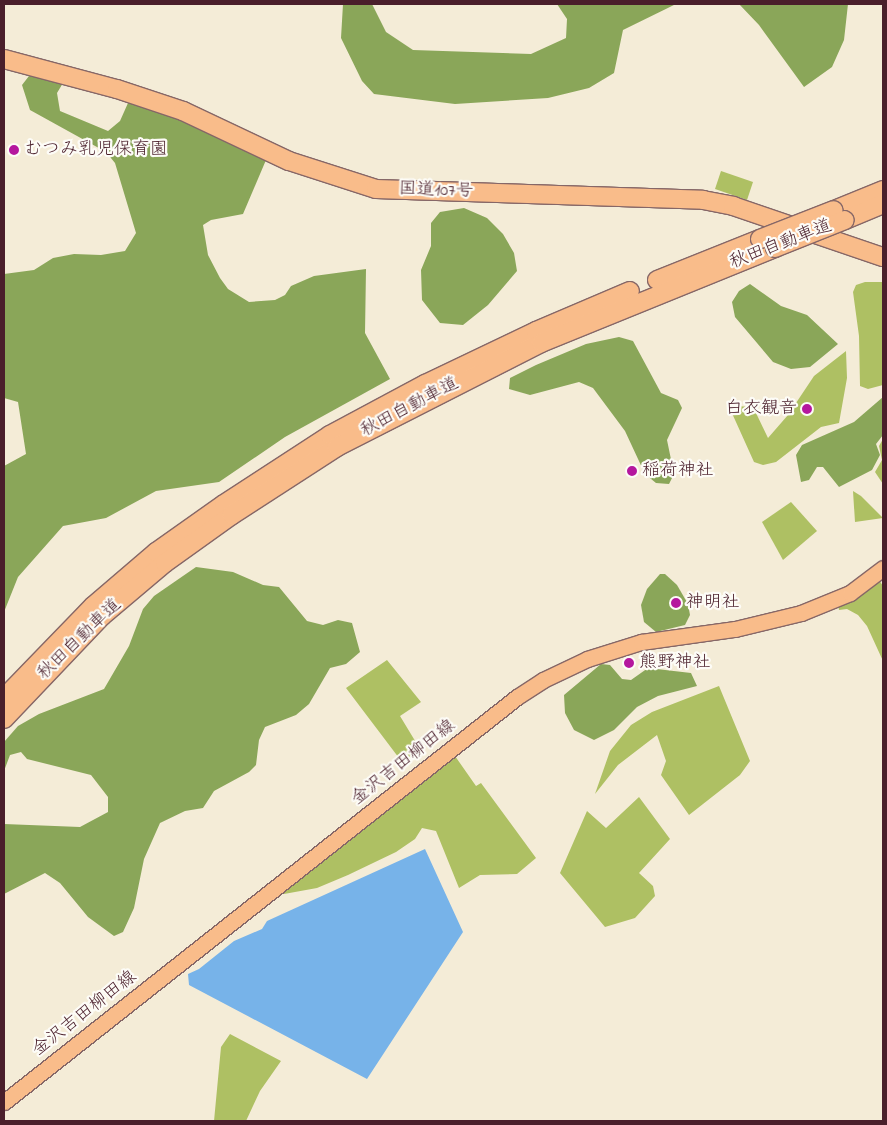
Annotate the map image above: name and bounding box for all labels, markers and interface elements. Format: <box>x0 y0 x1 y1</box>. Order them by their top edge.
place label: むつみ乳児保育園 <box>24 139 168 161</box>
marker: むつみ乳児保育園 <box>8 144 20 156</box>
street label: 国道107号 <box>398 179 474 203</box>
street label: 秋田自動車道 <box>727 216 835 274</box>
street label: 秋田自動車道 <box>357 373 463 443</box>
place label: 白衣観音 <box>725 398 797 420</box>
marker: 白衣観音 <box>801 403 813 415</box>
place label: 稲荷神社 <box>642 460 714 482</box>
marker: 稲荷神社 <box>626 465 638 477</box>
place label: 神明社 <box>686 592 740 614</box>
street label: 秋田自動車道 <box>34 595 126 685</box>
marker: 神明社 <box>670 597 682 609</box>
place label: 熊野神社 <box>639 652 711 674</box>
marker: 熊野神社 <box>623 657 635 669</box>
street label: 金沢吉田柳田線 <box>348 716 460 810</box>
street label: 金沢吉田柳田線 <box>29 967 141 1061</box>

